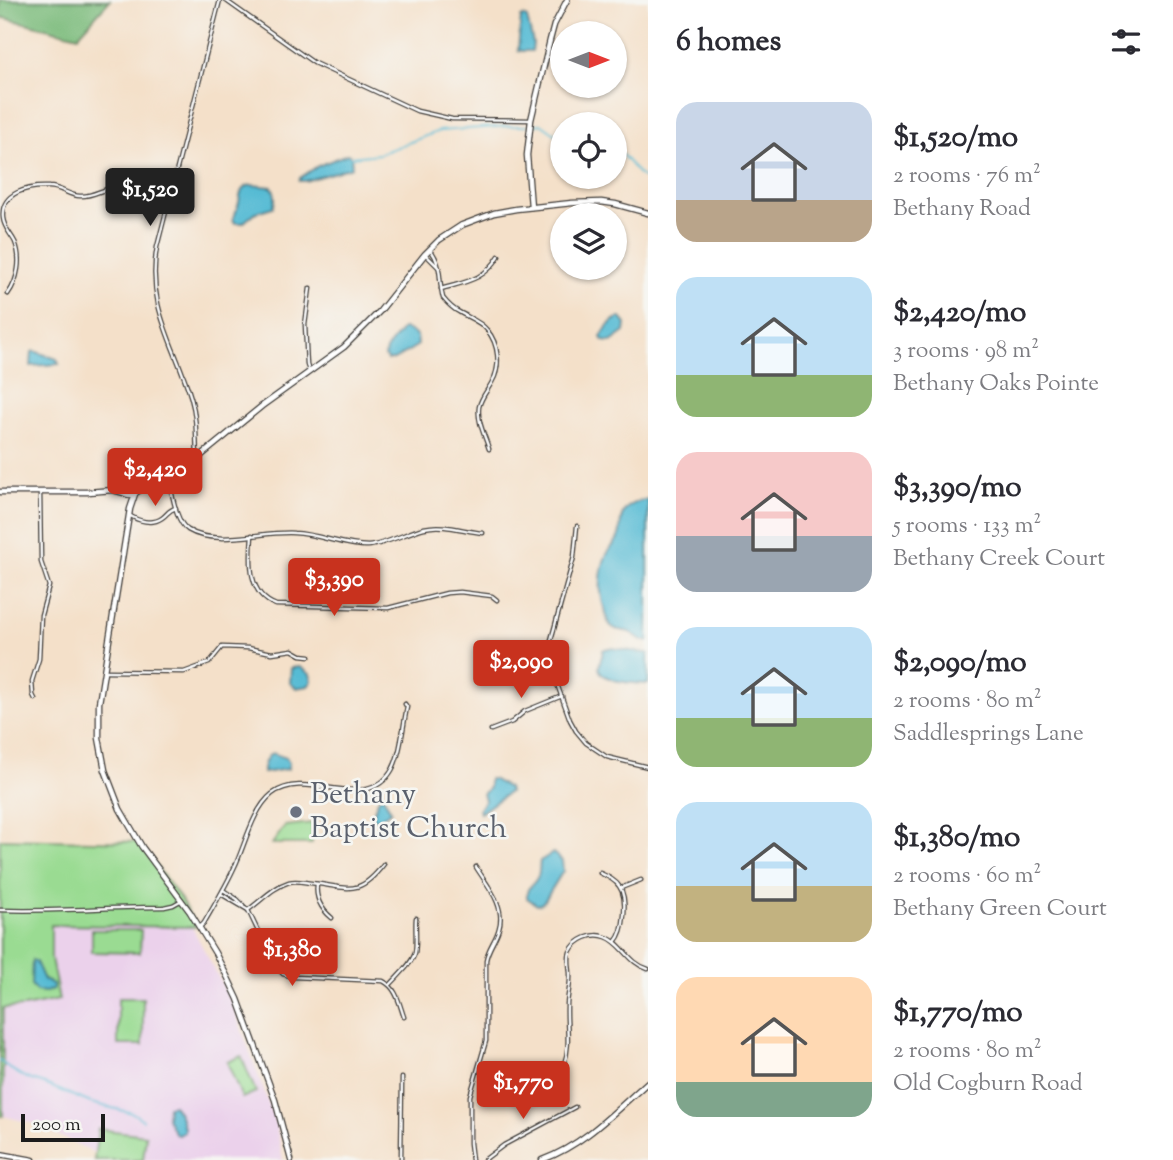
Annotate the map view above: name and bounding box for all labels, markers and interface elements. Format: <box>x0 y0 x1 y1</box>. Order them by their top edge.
north arrow <box>550 21 626 98</box>
map controls <box>550 21 627 280</box>
text: 6 homes <box>676 21 781 64</box>
icon: filters <box>1107 23 1145 61</box>
button: locate <box>550 112 627 189</box>
text: $1,520/mo <box>893 117 1018 160</box>
icon: home <box>732 130 816 214</box>
text: 2 rooms · 76 m² <box>893 160 1041 193</box>
pin: $1,520 <box>93 168 207 228</box>
text: $1,520 <box>121 174 179 207</box>
text: Bethany Road <box>893 193 1031 226</box>
button: layers <box>550 203 627 280</box>
text: $2,420/mo <box>893 292 1026 335</box>
icon: home <box>732 305 816 389</box>
text: 3 rooms · 98 m² <box>893 335 1039 368</box>
text: Bethany Oaks Pointe <box>893 368 1099 401</box>
pin: $2,420 <box>98 448 212 508</box>
text: $2,420 <box>123 454 187 487</box>
text: $3,390/mo <box>893 467 1022 510</box>
icon: home <box>732 480 816 564</box>
text: 5 rooms · 133 m² <box>893 510 1041 543</box>
text: Bethany Creek Court <box>893 543 1105 576</box>
pin: $3,390 <box>277 558 391 618</box>
text: $3,390 <box>304 564 364 597</box>
pin: $2,090 <box>464 640 578 700</box>
text: $2,090/mo <box>893 642 1027 685</box>
text: $2,090 <box>489 646 553 679</box>
icon: home <box>732 655 816 739</box>
text: 2 rooms · 80 m² <box>893 685 1041 718</box>
text: Saddlesprings Lane <box>893 718 1084 751</box>
place label: Bethany Baptist Church <box>310 774 508 851</box>
marker: Bethany Baptist Church <box>288 804 304 820</box>
text: $1,380/mo <box>893 817 1020 860</box>
icon: home <box>732 830 816 914</box>
text: 2 rooms · 60 m² <box>893 860 1041 893</box>
text: Bethany Green Court <box>893 893 1107 926</box>
pin: $1,380 <box>235 928 349 988</box>
text: $1,380 <box>263 934 321 967</box>
text: $1,770/mo <box>893 992 1023 1035</box>
icon: home <box>732 1005 816 1089</box>
text: 2 rooms · 80 m² <box>893 1035 1041 1068</box>
pin: $1,770 <box>466 1062 580 1121</box>
text: $1,770 <box>493 1067 553 1100</box>
text: Old Cogburn Road <box>893 1068 1083 1101</box>
scale bar <box>21 1111 105 1143</box>
text: 200 m <box>32 1112 81 1139</box>

